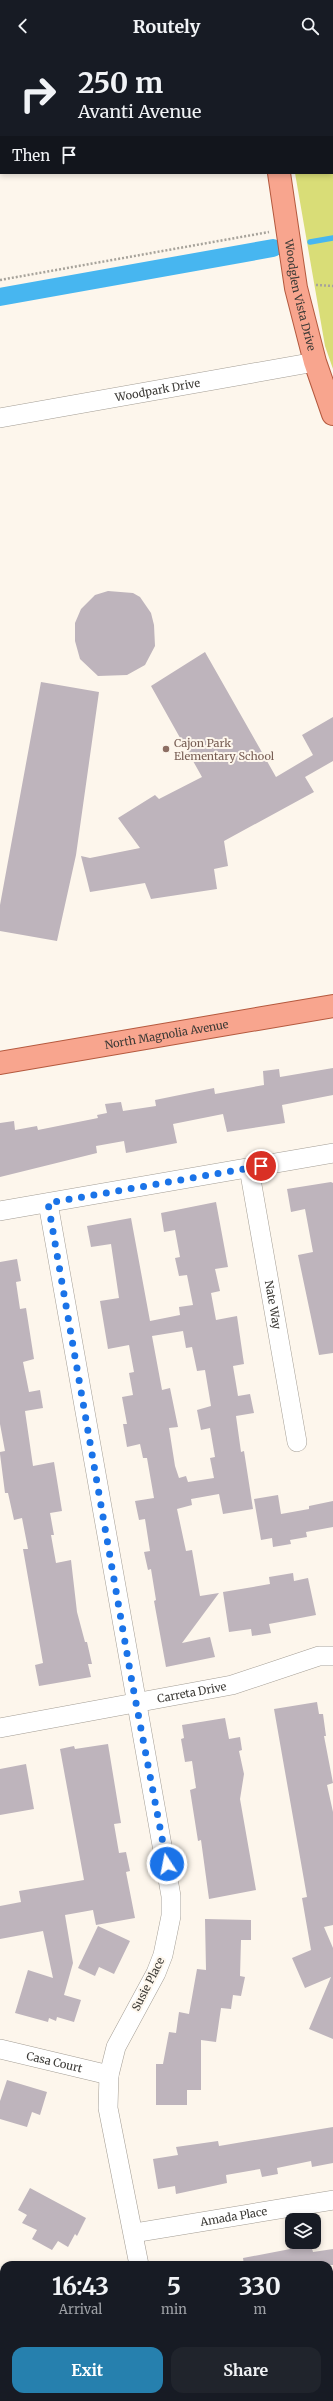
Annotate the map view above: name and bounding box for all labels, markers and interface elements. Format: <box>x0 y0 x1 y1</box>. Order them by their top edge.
icon: back <box>12 15 34 37</box>
text: Routely <box>133 15 200 38</box>
icon: search <box>299 15 321 37</box>
text: 250 m <box>78 65 163 101</box>
icon: right <box>12 68 64 120</box>
text: Avanti Avenue <box>78 100 201 123</box>
icon: arrive <box>58 144 80 166</box>
text: Then <box>12 146 50 165</box>
street label: Woodglen Vista Drive <box>282 237 319 353</box>
street label: Woodpark Drive <box>113 376 201 405</box>
place label: Cajon Park Elementary School <box>174 736 275 763</box>
marker: Cajon Park Elementary School <box>161 744 171 754</box>
street label: North Magnolia Avenue <box>104 1017 230 1052</box>
pin <box>244 1149 278 1183</box>
icon: arrive <box>250 1155 272 1177</box>
street label: Nate Way <box>262 1279 284 1331</box>
street label: Carreta Drive <box>156 1679 228 1706</box>
position arrow <box>146 1843 188 1885</box>
street label: Susie Place <box>129 1955 168 2013</box>
street label: Casa Court <box>25 2049 84 2076</box>
street label: Amada Place <box>198 2204 268 2229</box>
map controls <box>285 2213 321 2249</box>
button: layers <box>285 2213 321 2249</box>
text: 16:43 <box>52 2271 109 2302</box>
text: 5 <box>167 2271 181 2302</box>
text: 330 <box>239 2271 281 2302</box>
text: Arrival <box>59 2301 102 2318</box>
text: min <box>161 2301 187 2318</box>
text: m <box>253 2301 266 2318</box>
button: Exit <box>12 2347 163 2393</box>
button: Share <box>171 2347 321 2393</box>

